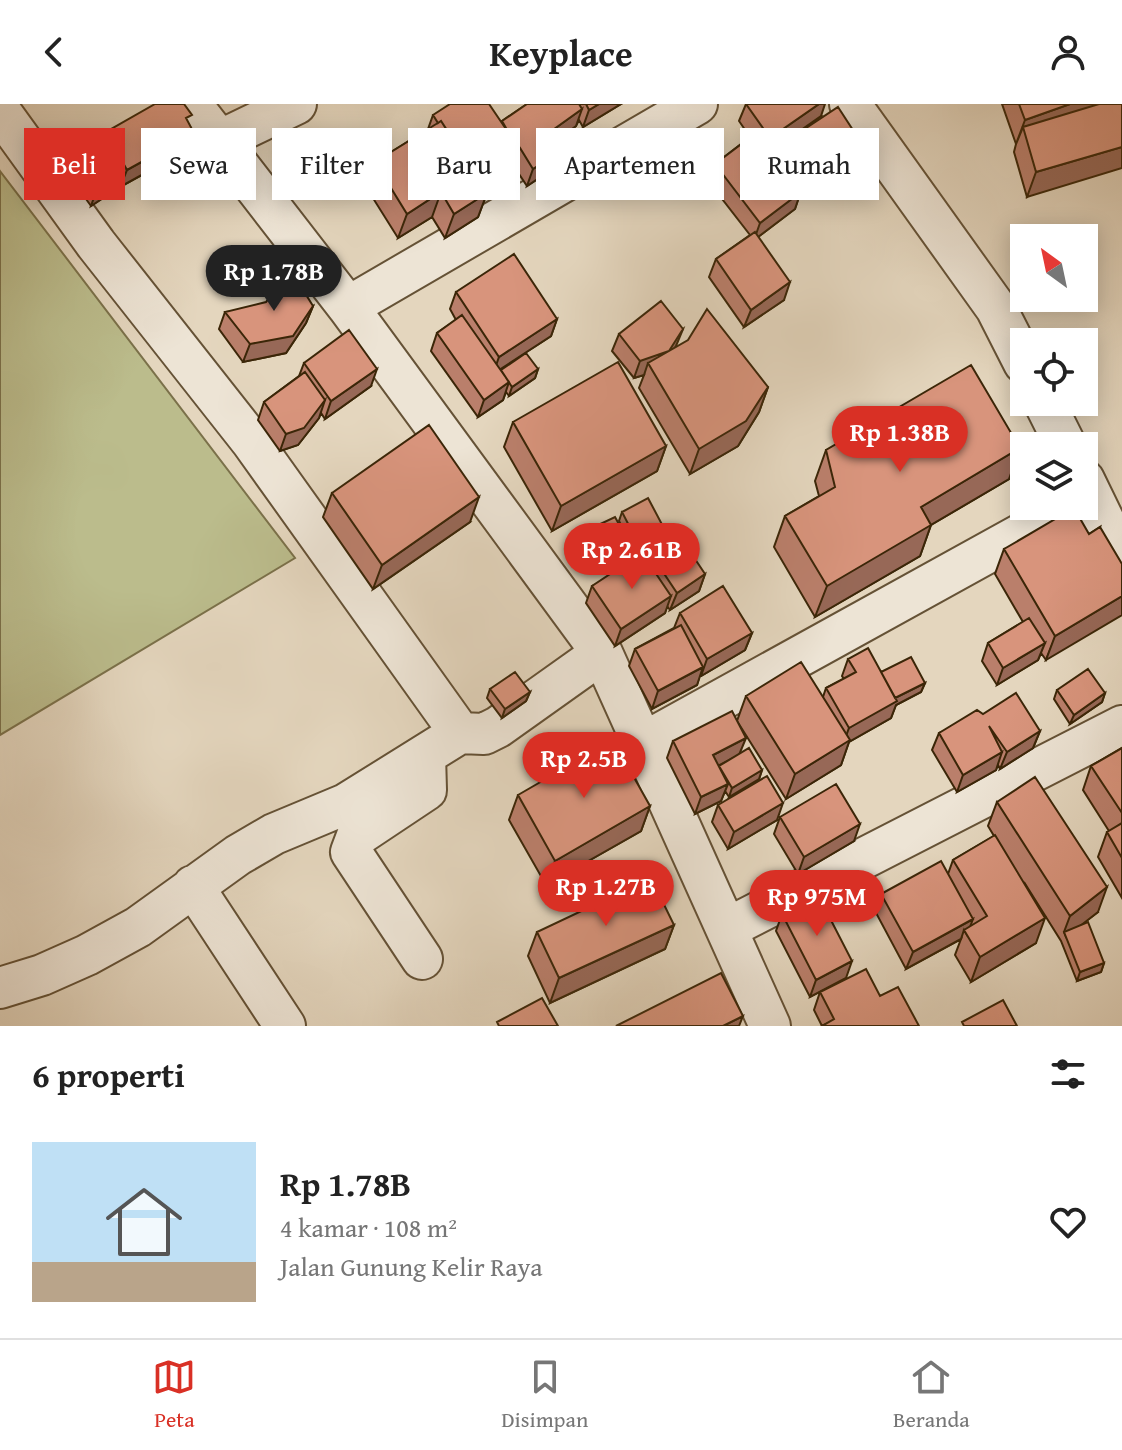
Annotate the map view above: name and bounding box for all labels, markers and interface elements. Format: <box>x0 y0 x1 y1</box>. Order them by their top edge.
text: Keyplace <box>489 26 633 79</box>
icon: back <box>32 30 76 74</box>
icon: person <box>1046 30 1090 74</box>
chip: Beli <box>24 128 125 200</box>
chip: Sewa <box>141 128 256 200</box>
chip: Filter <box>272 128 392 200</box>
chip: Baru <box>408 128 520 200</box>
chip: Apartemen <box>536 128 724 200</box>
chip: Rumah <box>740 128 879 200</box>
north arrow <box>1010 224 1098 312</box>
map controls <box>1010 224 1098 520</box>
pin: Rp 1.78B <box>191 245 357 313</box>
text: Rp 1.78B <box>224 251 324 290</box>
button: locate <box>1010 328 1098 416</box>
pin: Rp 1.38B <box>817 406 983 474</box>
text: Rp 1.38B <box>850 412 950 451</box>
button: layers <box>1010 432 1098 520</box>
pin: Rp 2.61B <box>549 523 715 591</box>
text: Rp 2.61B <box>582 529 682 568</box>
pin: Rp 2.5B <box>510 732 658 800</box>
text: Rp 2.5B <box>541 738 628 777</box>
pin: Rp 1.27B <box>523 860 689 928</box>
text: Rp 1.27B <box>556 866 656 905</box>
pin: Rp 975M <box>743 870 891 938</box>
text: Rp 975M <box>767 876 867 915</box>
text: 6 properti <box>32 1050 185 1099</box>
icon: filters <box>1046 1052 1090 1096</box>
text: Rp 1.78B <box>280 1159 411 1208</box>
icon: home <box>96 1174 192 1270</box>
icon: heart <box>1046 1200 1090 1244</box>
text: 4 kamar · 108 m² <box>280 1208 457 1247</box>
text: Jalan Gunung Kelir Raya <box>280 1247 542 1286</box>
tab: Peta <box>152 1355 196 1435</box>
tab: Disimpan <box>501 1355 588 1435</box>
tab: Beranda <box>893 1355 970 1435</box>

